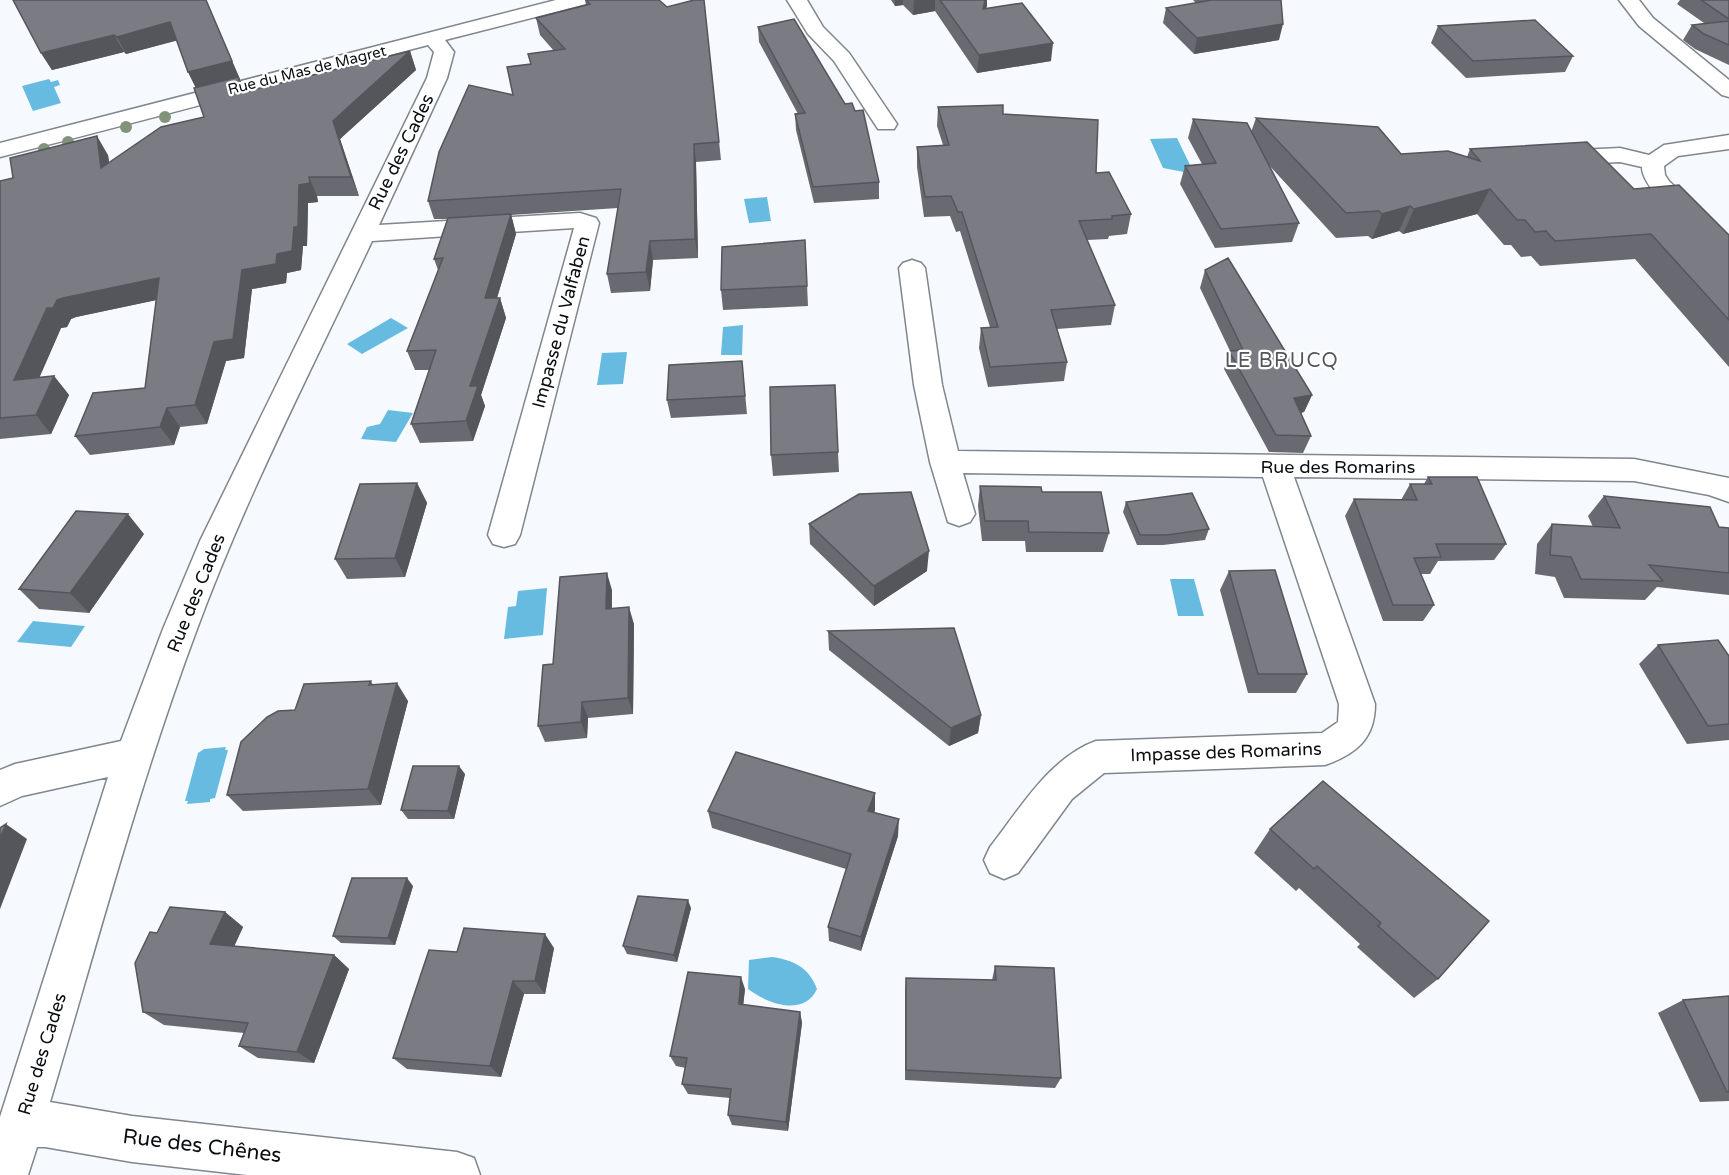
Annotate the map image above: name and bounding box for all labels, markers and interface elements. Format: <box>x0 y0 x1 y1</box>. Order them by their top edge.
street label: Rue du Mas de Magret <box>226 42 388 98</box>
street label: Rue des Cades <box>363 90 439 214</box>
street label: Impasse du Valfaben <box>527 233 595 411</box>
district label: LE BRUCQ <box>1225 349 1339 373</box>
street label: Rue des Romarins <box>1261 456 1415 478</box>
street label: Rue des Cades <box>162 530 230 656</box>
street label: Impasse des Romarins <box>1130 738 1322 766</box>
street label: Rue des Cades <box>13 990 71 1118</box>
street label: Rue des Chênes <box>121 1124 283 1168</box>

